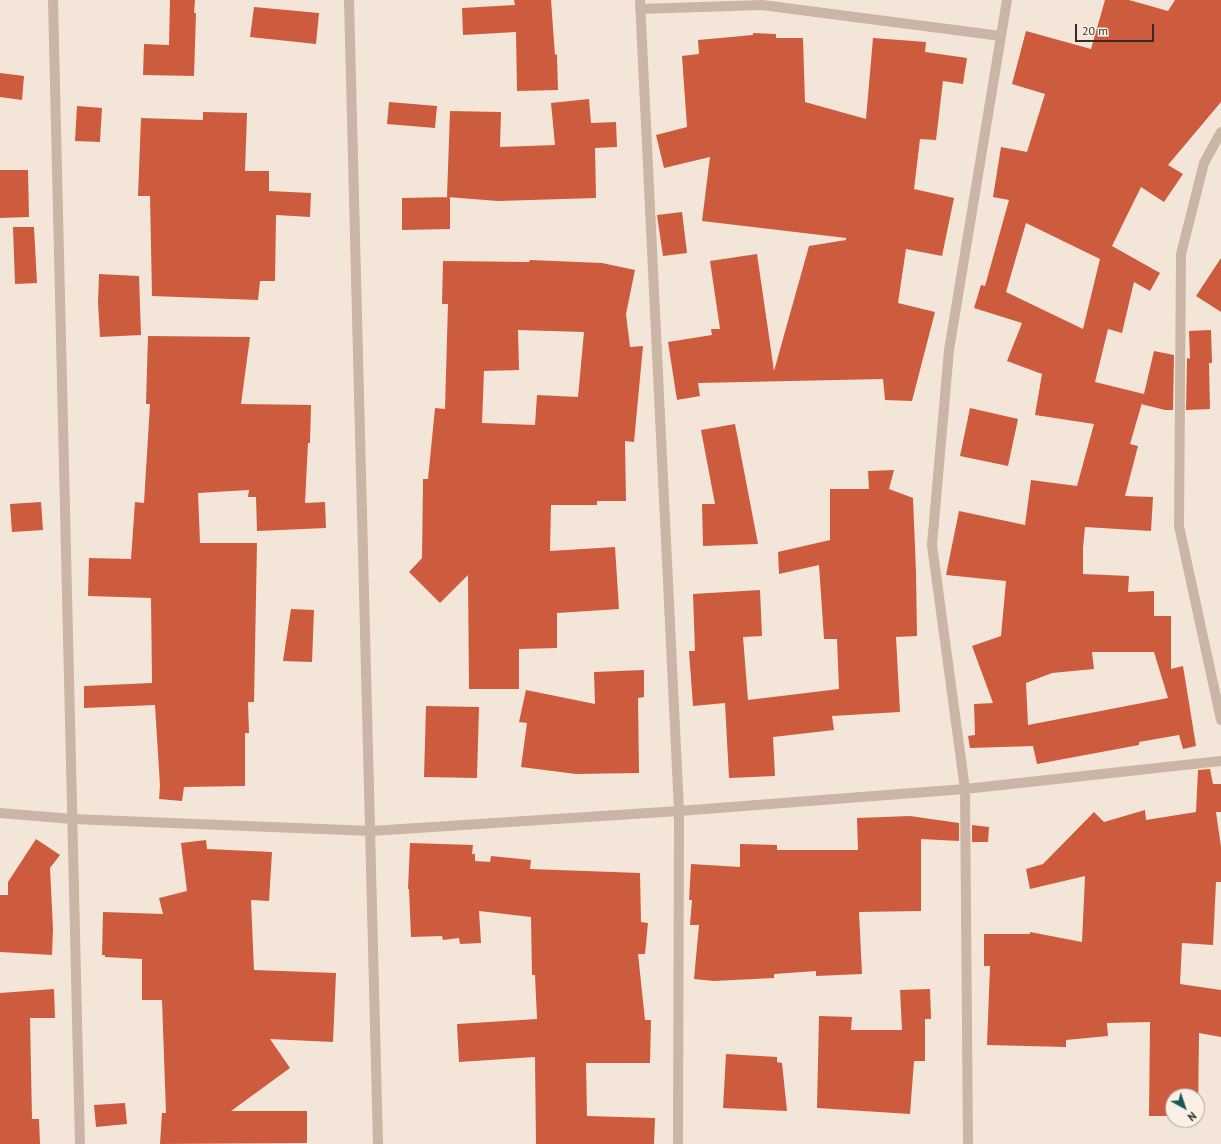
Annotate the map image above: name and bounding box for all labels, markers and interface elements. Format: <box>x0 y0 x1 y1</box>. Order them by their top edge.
scale bar <box>1077 16 1156 42</box>
text: 20 m <box>1082 23 1108 38</box>
north arrow <box>1165 1088 1205 1128</box>
text: N <box>1185 1109 1199 1124</box>

